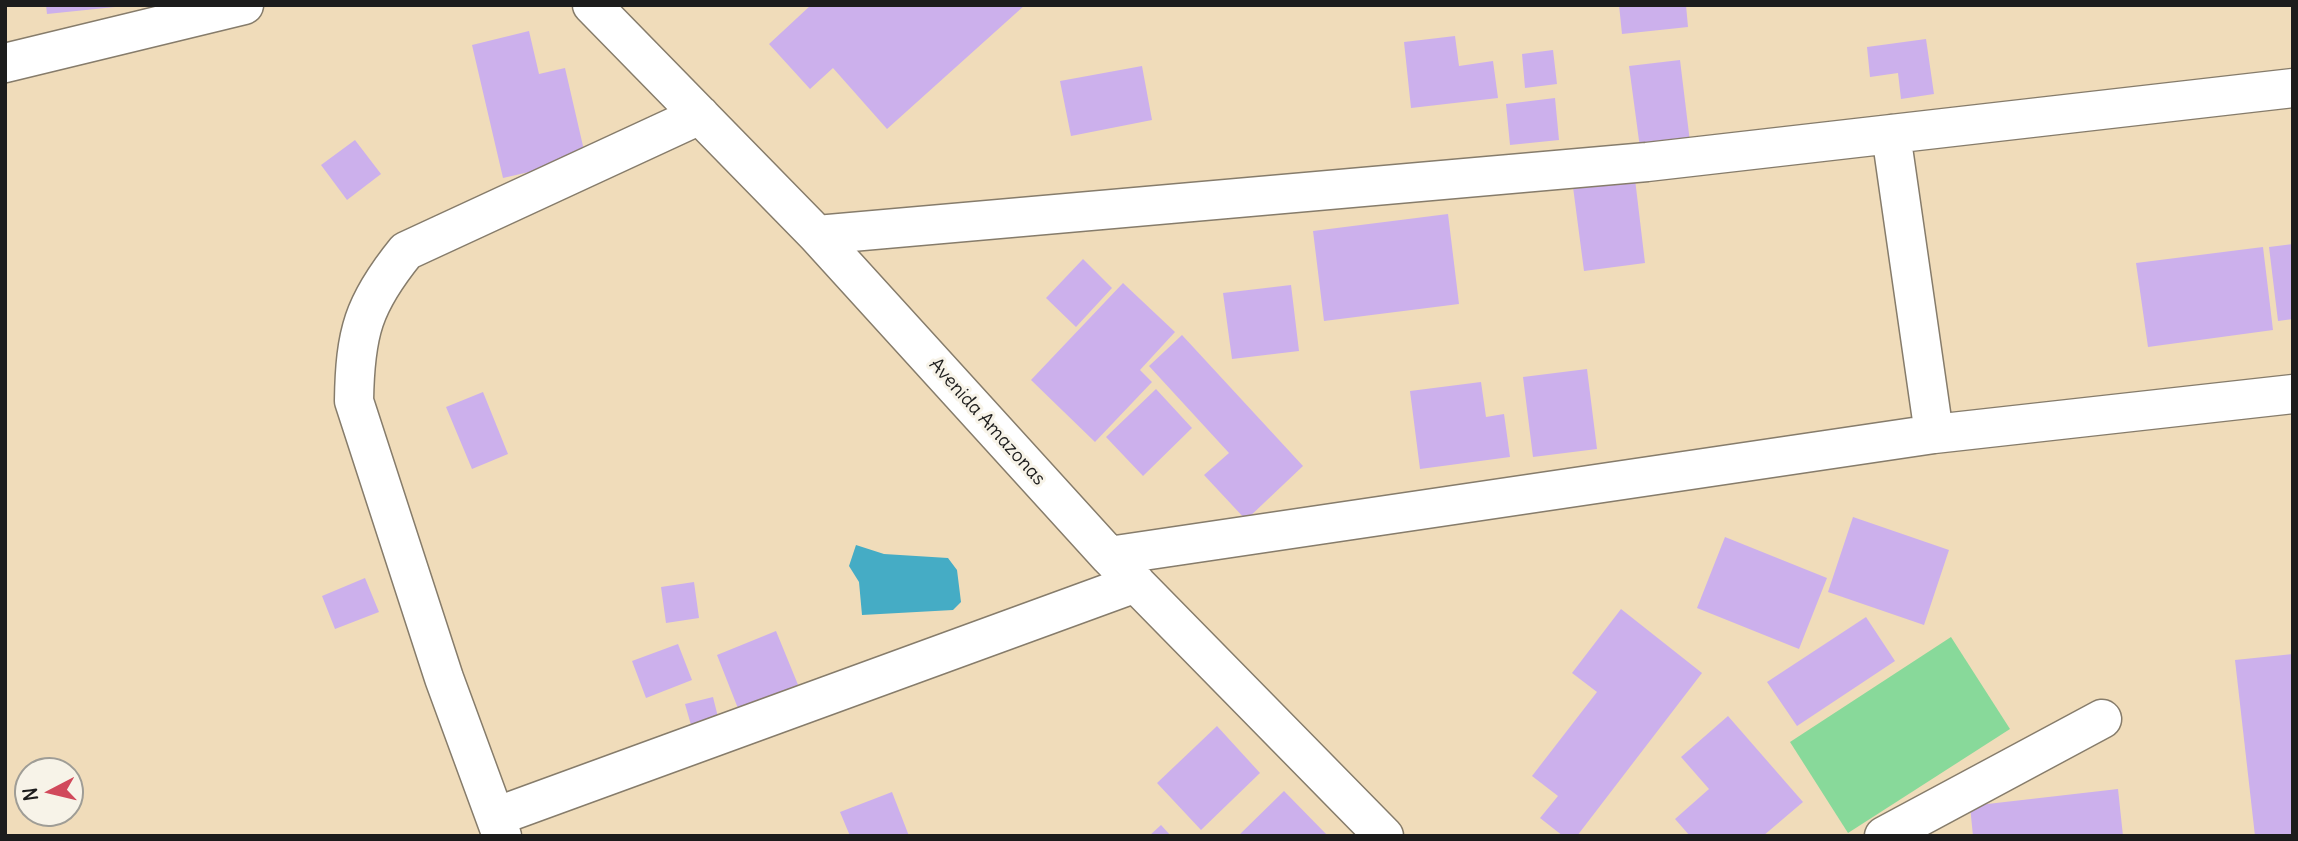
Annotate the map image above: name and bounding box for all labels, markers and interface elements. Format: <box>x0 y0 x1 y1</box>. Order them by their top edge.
street label: Avenida Amazonas <box>924 354 1050 490</box>
north arrow <box>14 757 84 827</box>
text: N <box>17 786 43 802</box>

